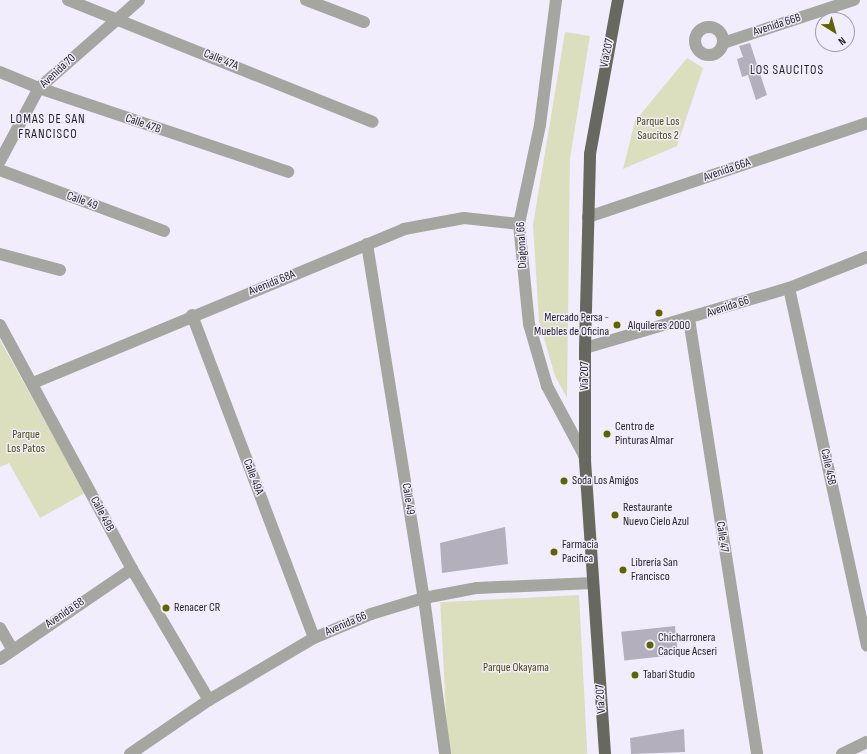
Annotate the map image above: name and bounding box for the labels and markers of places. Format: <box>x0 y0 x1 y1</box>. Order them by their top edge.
marker: Alquileres 2000 <box>654 308 664 318</box>
place label: Mercado Persa - Muebles de Oficina <box>534 311 609 339</box>
place label: Alquileres 2000 <box>628 319 690 333</box>
marker: Mercado Persa - Muebles de Oficina <box>612 320 622 330</box>
place label: Centro de Pinturas Almar <box>615 420 674 448</box>
marker: Centro de Pinturas Almar <box>602 429 612 439</box>
place label: Soda Los Amigos <box>572 474 638 488</box>
marker: Soda Los Amigos <box>559 476 569 486</box>
place label: Restaurante Nuevo Cielo Azul <box>623 501 689 529</box>
marker: Restaurante Nuevo Cielo Azul <box>610 510 620 520</box>
place label: Farmacia Pacifica <box>562 538 598 566</box>
marker: Farmacia Pacifica <box>549 547 559 557</box>
place label: Librería San Francisco <box>631 556 678 584</box>
marker: Librería San Francisco <box>618 565 628 575</box>
place label: Renacer CR <box>174 601 220 615</box>
marker: Renacer CR <box>161 603 171 613</box>
place label: Chicharronera Cacique Acseri <box>658 631 717 659</box>
marker: Chicharronera Cacique Acseri <box>645 640 655 650</box>
place label: Tabarí Studio <box>643 668 695 682</box>
marker: Tabarí Studio <box>630 670 640 680</box>

